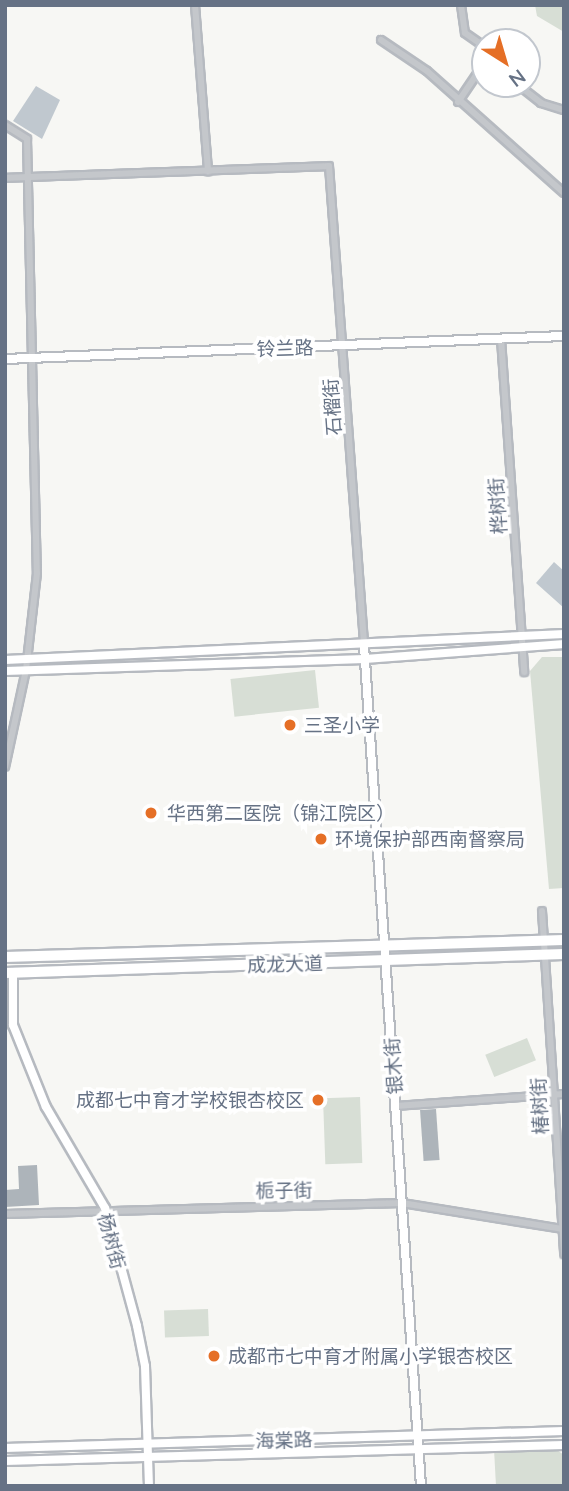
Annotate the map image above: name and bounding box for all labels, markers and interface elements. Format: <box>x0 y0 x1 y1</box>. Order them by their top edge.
north arrow <box>471 28 541 98</box>
text: N <box>505 65 531 92</box>
street label: 铃兰路 <box>256 336 314 360</box>
street label: 石榴街 <box>319 378 345 436</box>
street label: 桦树街 <box>484 477 510 535</box>
place label: 三圣小学 <box>304 714 380 736</box>
marker: 三圣小学 <box>282 717 298 733</box>
place label: 华西第二医院（锦江院区） <box>167 802 395 824</box>
marker: 华西第二医院（锦江院区） <box>141 803 161 823</box>
place label: 环境保护部西南督察局 <box>335 828 525 850</box>
marker: 环境保护部西南督察局 <box>313 831 329 847</box>
street label: 成龙大道 <box>247 951 323 977</box>
street label: 银木街 <box>380 1037 406 1095</box>
street label: 椿树街 <box>526 1077 552 1135</box>
place label: 成都七中育才学校银杏校区 <box>76 1089 304 1111</box>
marker: 成都七中育才学校银杏校区 <box>310 1092 326 1108</box>
street label: 栀子街 <box>255 1178 313 1202</box>
street label: 杨树街 <box>94 1211 130 1271</box>
place label: 成都市七中育才附属小学银杏校区 <box>228 1345 513 1367</box>
marker: 成都市七中育才附属小学银杏校区 <box>206 1348 222 1364</box>
street label: 海棠路 <box>255 1428 313 1452</box>

